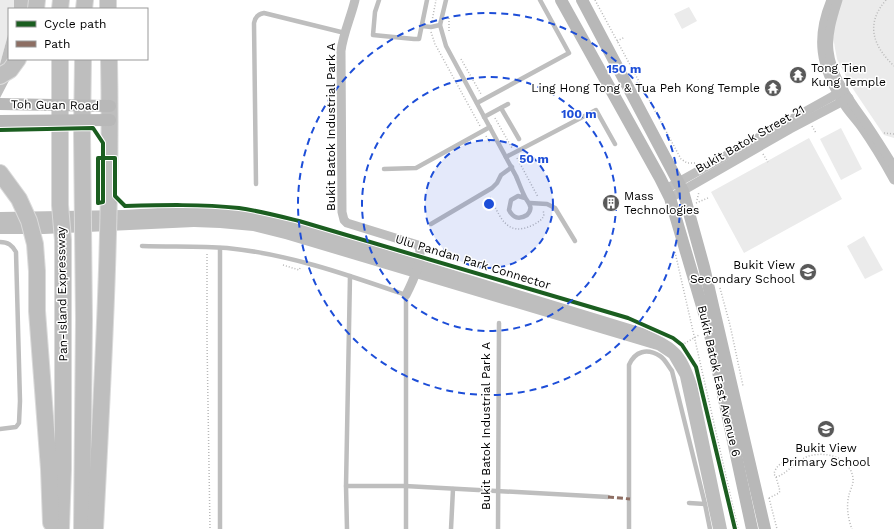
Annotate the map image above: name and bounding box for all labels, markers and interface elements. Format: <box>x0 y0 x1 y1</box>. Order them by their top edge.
legend <box>8 8 148 60</box>
text: Cycle path <box>44 17 106 31</box>
text: Path <box>44 37 70 51</box>
street label: Bukit Batok Industrial Park A <box>324 43 338 211</box>
place label: Tong Tien Kung Temple <box>811 61 886 89</box>
text: 150 m <box>607 62 641 76</box>
temple icon: Tong Tien Kung Temple <box>788 65 808 85</box>
temple icon: Ling Hong Tong & Tua Peh Kong Temple <box>763 78 783 98</box>
place label: Ling Hong Tong & Tua Peh Kong Temple <box>531 81 760 95</box>
street label: Toh Guan Road <box>11 97 99 113</box>
street label: Bukit Batok Street 21 <box>693 102 807 176</box>
text: 100 m <box>561 107 597 121</box>
text: 50 m <box>519 152 549 166</box>
place label: Mass Technologies <box>624 189 699 217</box>
building icon: Mass Technologies <box>601 193 621 213</box>
centre of rings <box>482 197 496 211</box>
street label: Pan-Island Expressway <box>54 226 70 362</box>
street label: Ulu Pandan Park Connector <box>394 232 552 292</box>
place label: Bukit View Secondary School <box>690 258 795 286</box>
school or university icon: Bukit View Secondary School <box>798 262 818 282</box>
street label: Bukit Batok East Avenue 6 <box>695 304 743 458</box>
street label: Bukit Batok Industrial Park A <box>479 342 493 510</box>
school or university icon: Bukit View Primary School <box>816 419 836 439</box>
place label: Bukit View Primary School <box>782 441 871 469</box>

